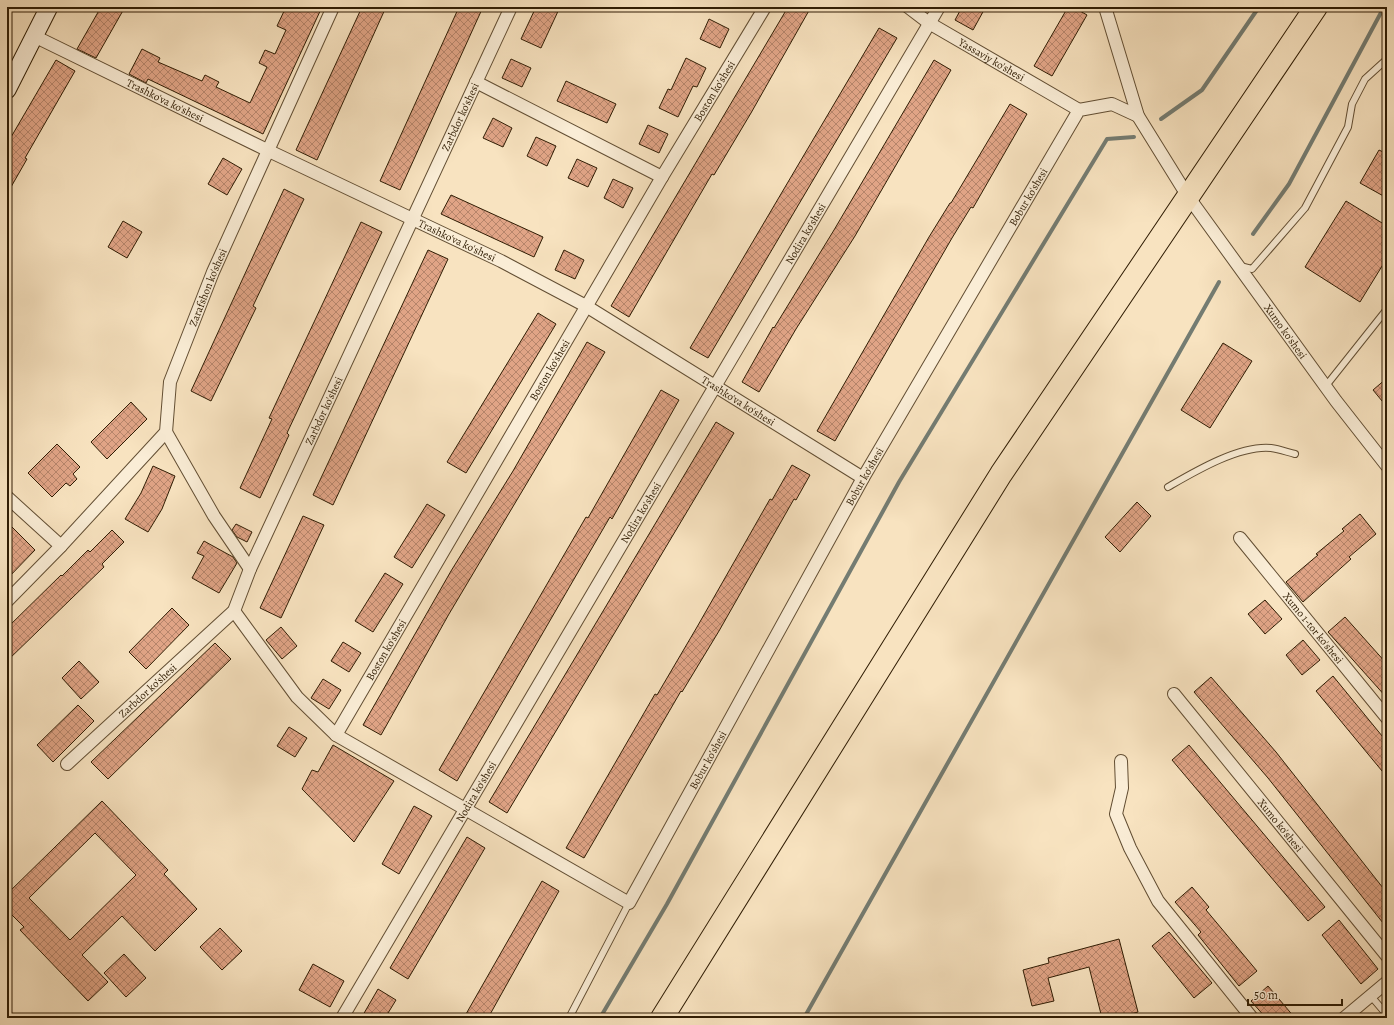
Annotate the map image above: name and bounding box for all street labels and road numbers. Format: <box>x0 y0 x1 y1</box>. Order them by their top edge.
street label: Yassaviy ko'shesi <box>955 34 1027 85</box>
street label: Boston ko'shesi <box>690 58 739 124</box>
street label: Trashko'va ko'shesi <box>124 75 206 126</box>
street label: Zarbdor ko'shesi <box>438 80 483 154</box>
street label: Bobur ko'shesi <box>1006 165 1051 229</box>
street label: Nodira ko'shesi <box>782 201 830 267</box>
street label: Trashko'va ko'shesi <box>416 216 498 266</box>
street label: Zarafshon ko'shesi <box>185 246 231 329</box>
street label: Xumo ko'shesi <box>1260 301 1310 362</box>
street label: Boston ko'shesi <box>526 337 574 403</box>
street label: Trashko'va ko'shesi <box>698 373 778 430</box>
street label: Zarbdor ko'shesi <box>302 374 346 448</box>
street label: Bobur ko'shesi <box>842 445 887 508</box>
street label: Nodira ko'shesi <box>617 480 665 546</box>
street label: Xumo 1-tor ko'shesi <box>1279 589 1347 667</box>
street label: Boston ko'shesi <box>363 616 410 683</box>
street label: Zarbdor ko'shesi <box>115 660 180 721</box>
street label: Bobur ko'shesi <box>686 728 730 792</box>
street label: Nodira ko'shesi <box>452 758 500 825</box>
street label: Xumo ko'shesi <box>1254 796 1306 855</box>

